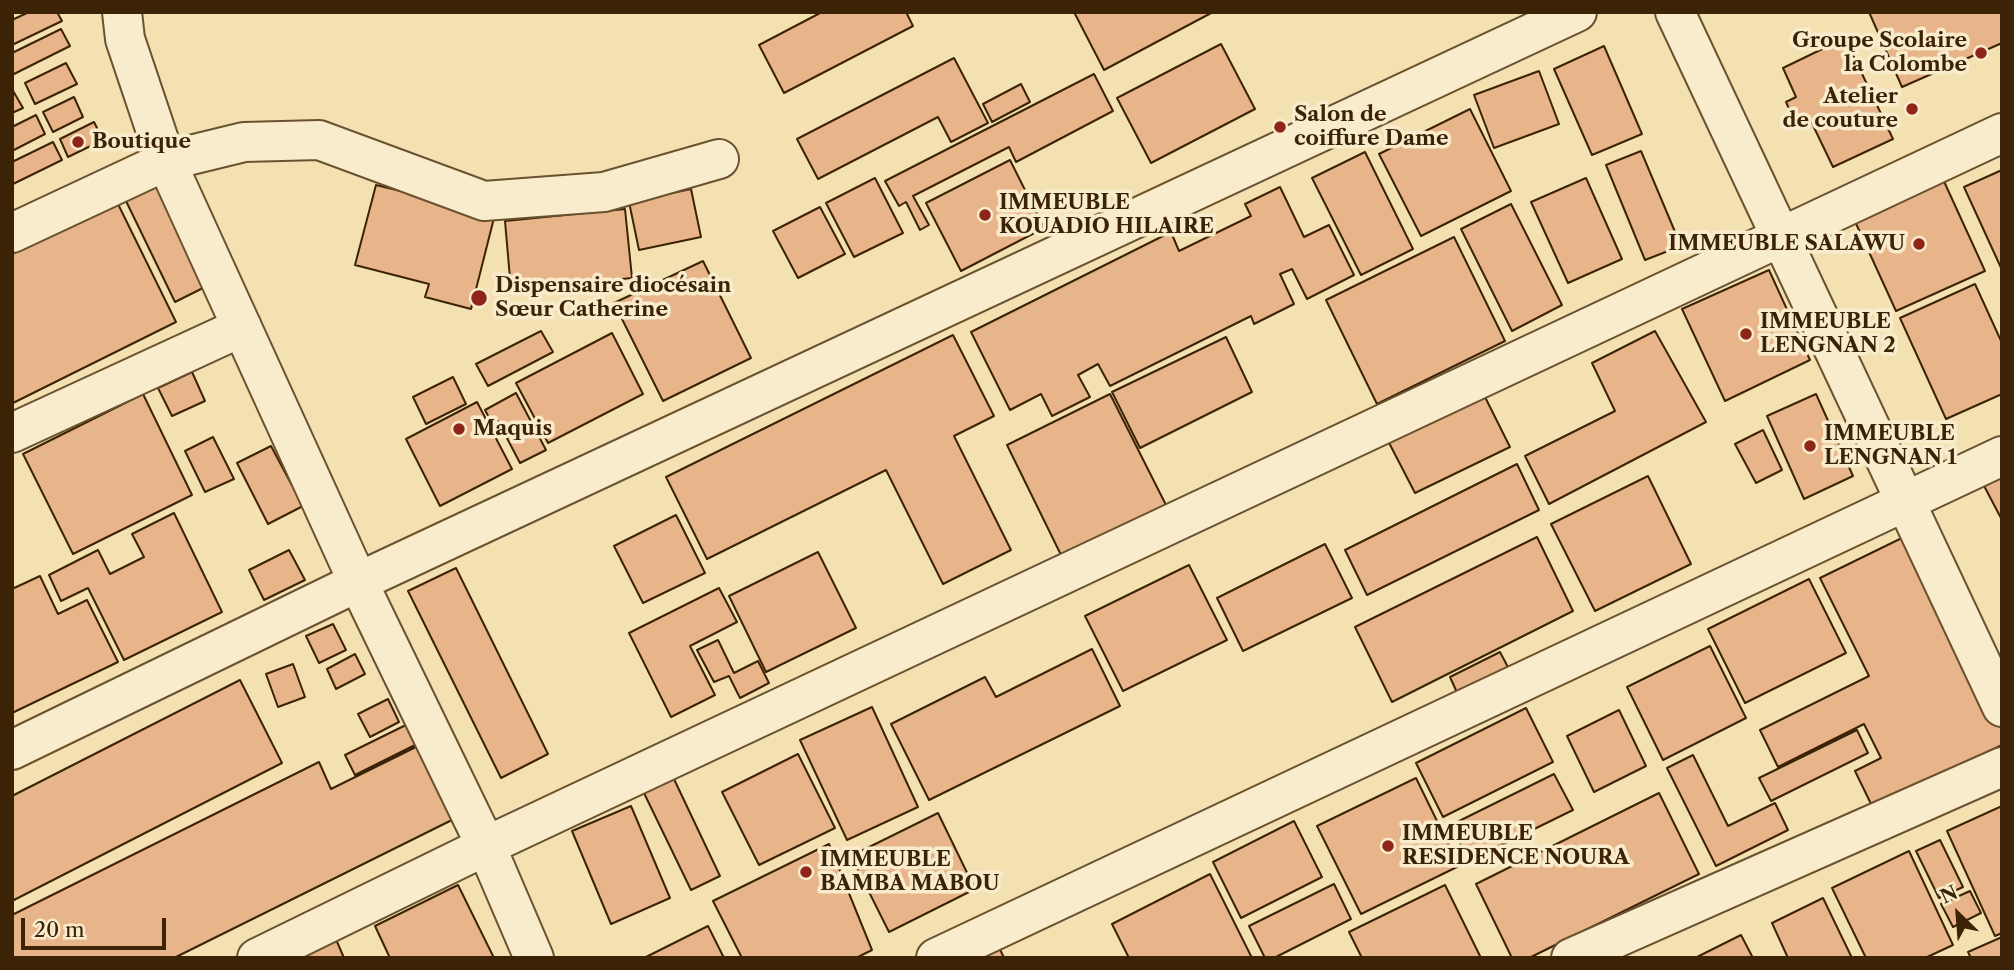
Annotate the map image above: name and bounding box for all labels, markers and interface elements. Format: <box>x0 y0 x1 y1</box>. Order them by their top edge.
place label: Groupe Scolaire la Colombe <box>1792 28 1967 78</box>
marker: Groupe Scolaire la Colombe <box>1973 45 1989 61</box>
place label: Atelier de couture <box>1782 84 1898 134</box>
marker: Atelier de couture <box>1904 101 1920 117</box>
place label: Salon de coiffure Dame <box>1294 102 1449 152</box>
marker: Salon de coiffure Dame <box>1272 119 1288 135</box>
place label: Boutique <box>92 129 191 155</box>
marker: Boutique <box>70 134 86 150</box>
place label: IMMEUBLE KOUADIO HILAIRE <box>999 190 1214 240</box>
marker: IMMEUBLE KOUADIO HILAIRE <box>977 207 993 223</box>
place label: IMMEUBLE SALAWU <box>1668 231 1905 257</box>
marker: IMMEUBLE SALAWU <box>1911 236 1927 252</box>
place label: Dispensaire diocésain Sœur Catherine <box>495 273 731 323</box>
marker: Dispensaire diocésain Sœur Catherine <box>469 288 489 308</box>
place label: IMMEUBLE LENGNAN 2 <box>1760 309 1896 359</box>
marker: IMMEUBLE LENGNAN 2 <box>1738 326 1754 342</box>
place label: Maquis <box>473 416 552 442</box>
marker: Maquis <box>451 421 467 437</box>
place label: IMMEUBLE LENGNAN 1 <box>1824 421 1957 471</box>
marker: IMMEUBLE LENGNAN 1 <box>1802 438 1818 454</box>
place label: IMMEUBLE RESIDENCE NOURA <box>1402 821 1630 871</box>
marker: IMMEUBLE RESIDENCE NOURA <box>1380 838 1396 854</box>
place label: IMMEUBLE BAMBA MABOU <box>820 847 1000 897</box>
marker: IMMEUBLE BAMBA MABOU <box>798 864 814 880</box>
north arrow <box>1923 879 1993 949</box>
text: N <box>1937 881 1961 908</box>
scale bar <box>24 904 170 948</box>
text: 20 m <box>34 917 85 942</box>

